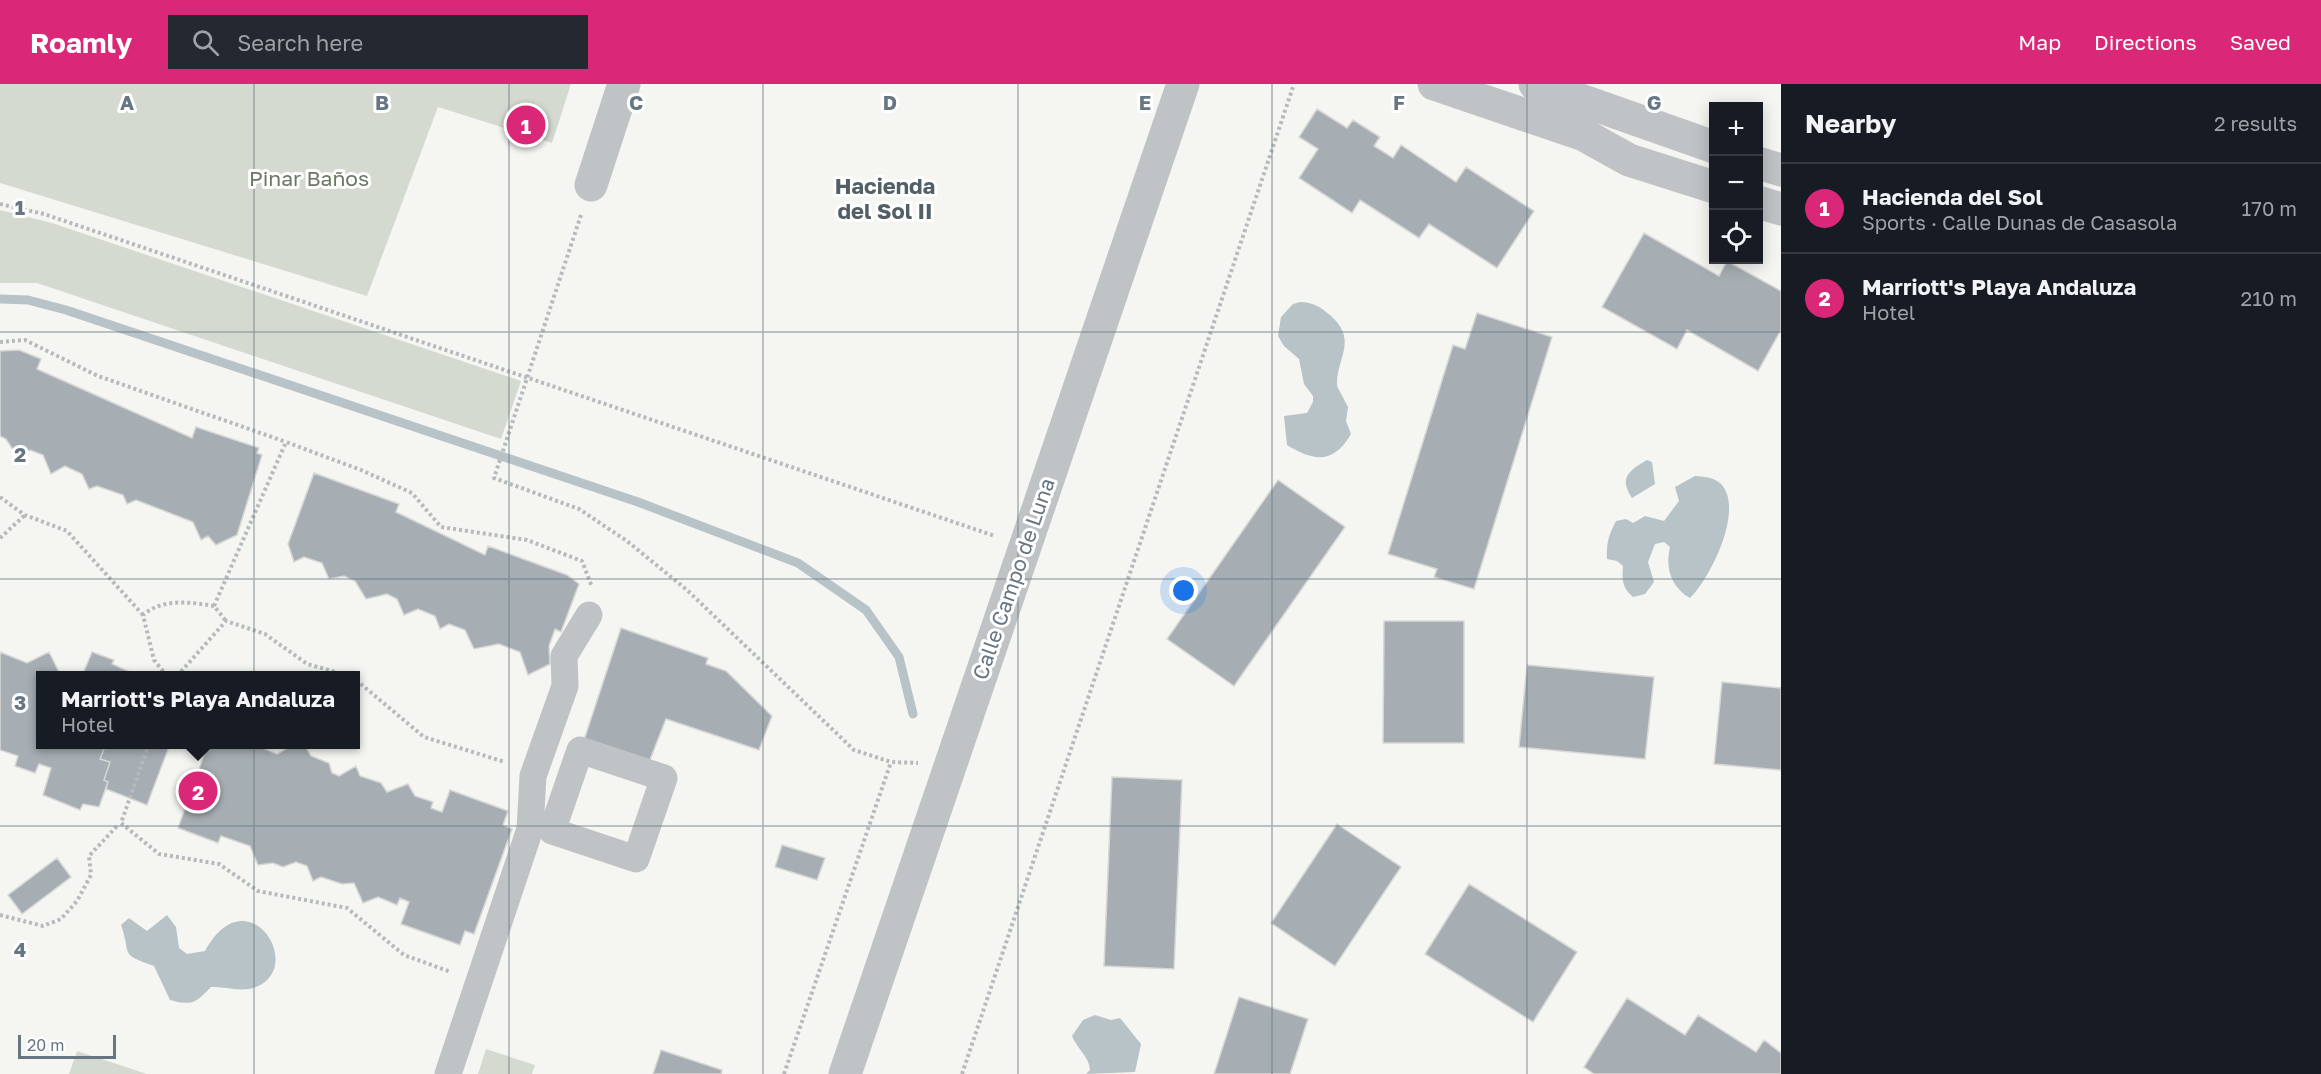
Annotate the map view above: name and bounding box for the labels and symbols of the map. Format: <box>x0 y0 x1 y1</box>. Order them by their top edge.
text: A <box>120 90 134 114</box>
text: B <box>375 90 389 114</box>
text: C <box>629 90 643 114</box>
text: D <box>883 90 897 114</box>
text: E <box>1139 90 1151 114</box>
text: F <box>1393 90 1405 114</box>
text: G <box>1647 90 1661 114</box>
pin: 1 <box>506 102 546 147</box>
park label: Pinar Baños <box>249 165 369 191</box>
district label: Hacienda del Sol II <box>835 172 935 224</box>
text: 1 <box>15 195 25 219</box>
text: 2 <box>14 442 26 466</box>
street label: Calle Campo de Luna <box>966 474 1060 683</box>
your location <box>1169 576 1198 605</box>
text: 3 <box>14 690 26 714</box>
pin: 2 <box>178 768 218 814</box>
text: 4 <box>14 937 26 961</box>
scale bar <box>18 1032 116 1060</box>

